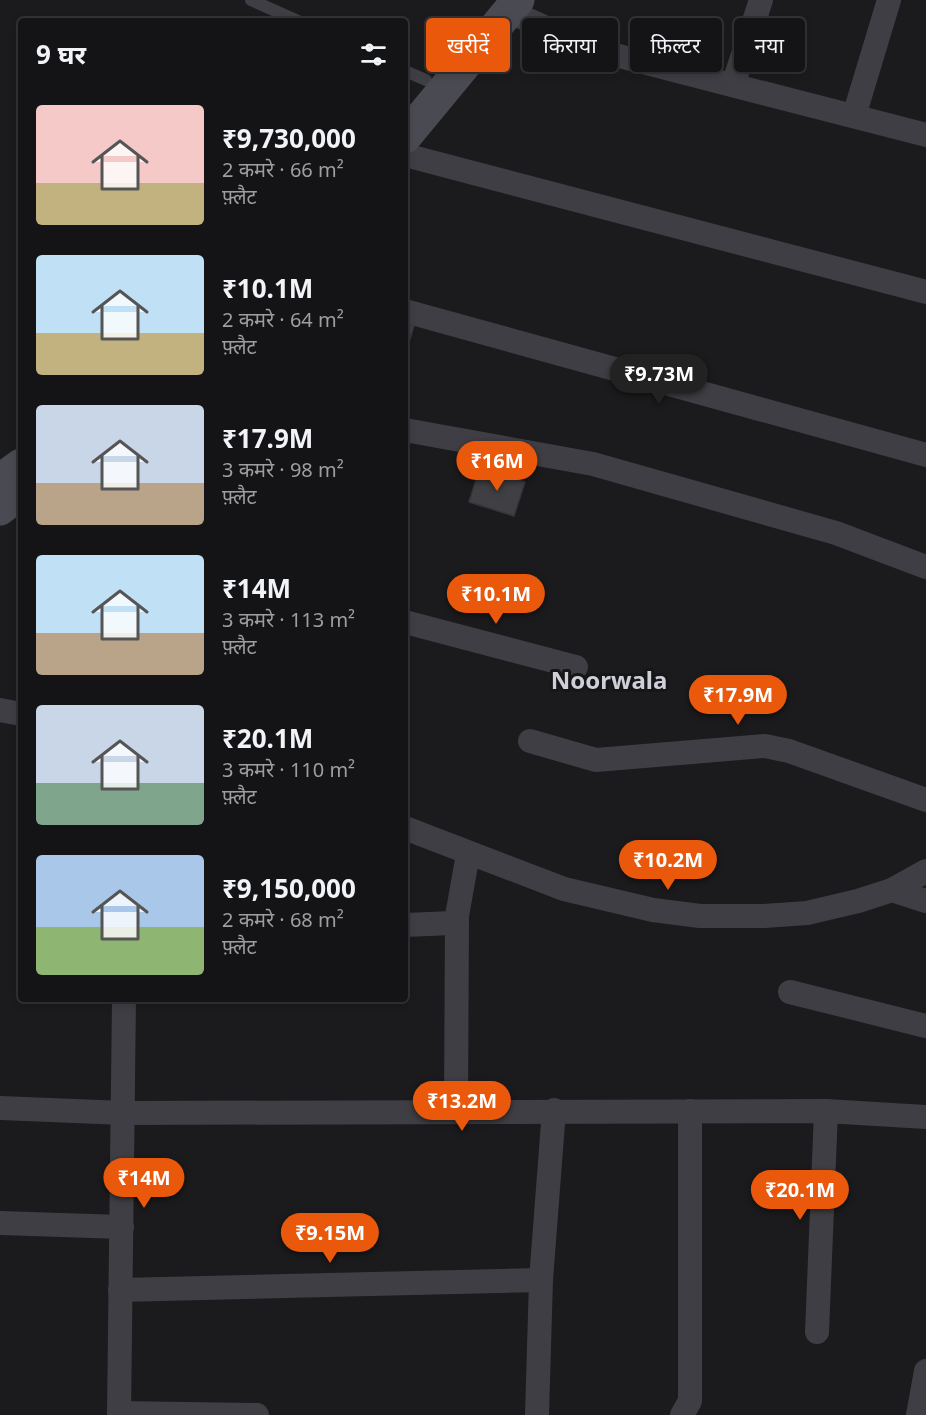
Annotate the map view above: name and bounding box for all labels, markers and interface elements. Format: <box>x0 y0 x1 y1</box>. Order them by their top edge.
chip: खरीदें <box>426 18 510 72</box>
chip: किराया <box>522 18 618 72</box>
chip: फ़िल्टर <box>630 18 722 72</box>
chip: नया <box>734 18 805 72</box>
text: 9 घर <box>36 36 86 72</box>
icon: filters <box>357 38 390 71</box>
text: ₹9,730,000 <box>222 120 356 156</box>
icon: home <box>84 129 156 201</box>
text: 2 कमरे · 66 m² <box>222 156 344 183</box>
text: फ़्लैट <box>222 183 257 210</box>
text: ₹10.1M <box>222 270 313 306</box>
icon: home <box>84 279 156 351</box>
text: 2 कमरे · 64 m² <box>222 306 344 333</box>
text: फ़्लैट <box>222 333 257 360</box>
pin: ₹9.73M <box>610 354 708 405</box>
text: ₹9.73M <box>624 360 694 387</box>
text: ₹17.9M <box>222 420 313 456</box>
icon: home <box>84 429 156 501</box>
pin: ₹16M <box>461 441 533 492</box>
text: ₹16M <box>470 447 524 474</box>
text: 3 कमरे · 98 m² <box>222 456 344 483</box>
text: फ़्लैट <box>222 483 257 510</box>
text: ₹14M <box>222 570 291 606</box>
pin: ₹10.1M <box>447 574 545 625</box>
icon: home <box>84 579 156 651</box>
text: ₹10.1M <box>461 580 531 607</box>
text: 3 कमरे · 113 m² <box>222 606 355 633</box>
text: फ़्लैट <box>222 633 257 660</box>
district label: Noorwala <box>551 663 667 696</box>
pin: ₹17.9M <box>689 675 787 726</box>
text: ₹17.9M <box>703 681 773 708</box>
text: ₹20.1M <box>222 720 313 756</box>
icon: home <box>84 729 156 801</box>
text: 3 कमरे · 110 m² <box>222 756 355 783</box>
text: फ़्लैट <box>222 783 257 810</box>
pin: ₹10.2M <box>619 840 717 891</box>
text: ₹10.2M <box>633 846 703 873</box>
text: ₹9,150,000 <box>222 870 356 906</box>
icon: home <box>84 879 156 951</box>
text: 2 कमरे · 68 m² <box>222 906 344 933</box>
text: फ़्लैट <box>222 933 257 960</box>
pin: ₹13.2M <box>413 1081 511 1132</box>
text: ₹13.2M <box>427 1087 497 1114</box>
pin: ₹14M <box>108 1158 180 1209</box>
text: ₹14M <box>117 1164 171 1191</box>
pin: ₹20.1M <box>751 1170 849 1221</box>
text: ₹20.1M <box>765 1176 835 1203</box>
pin: ₹9.15M <box>281 1213 379 1264</box>
text: ₹9.15M <box>295 1219 365 1246</box>

